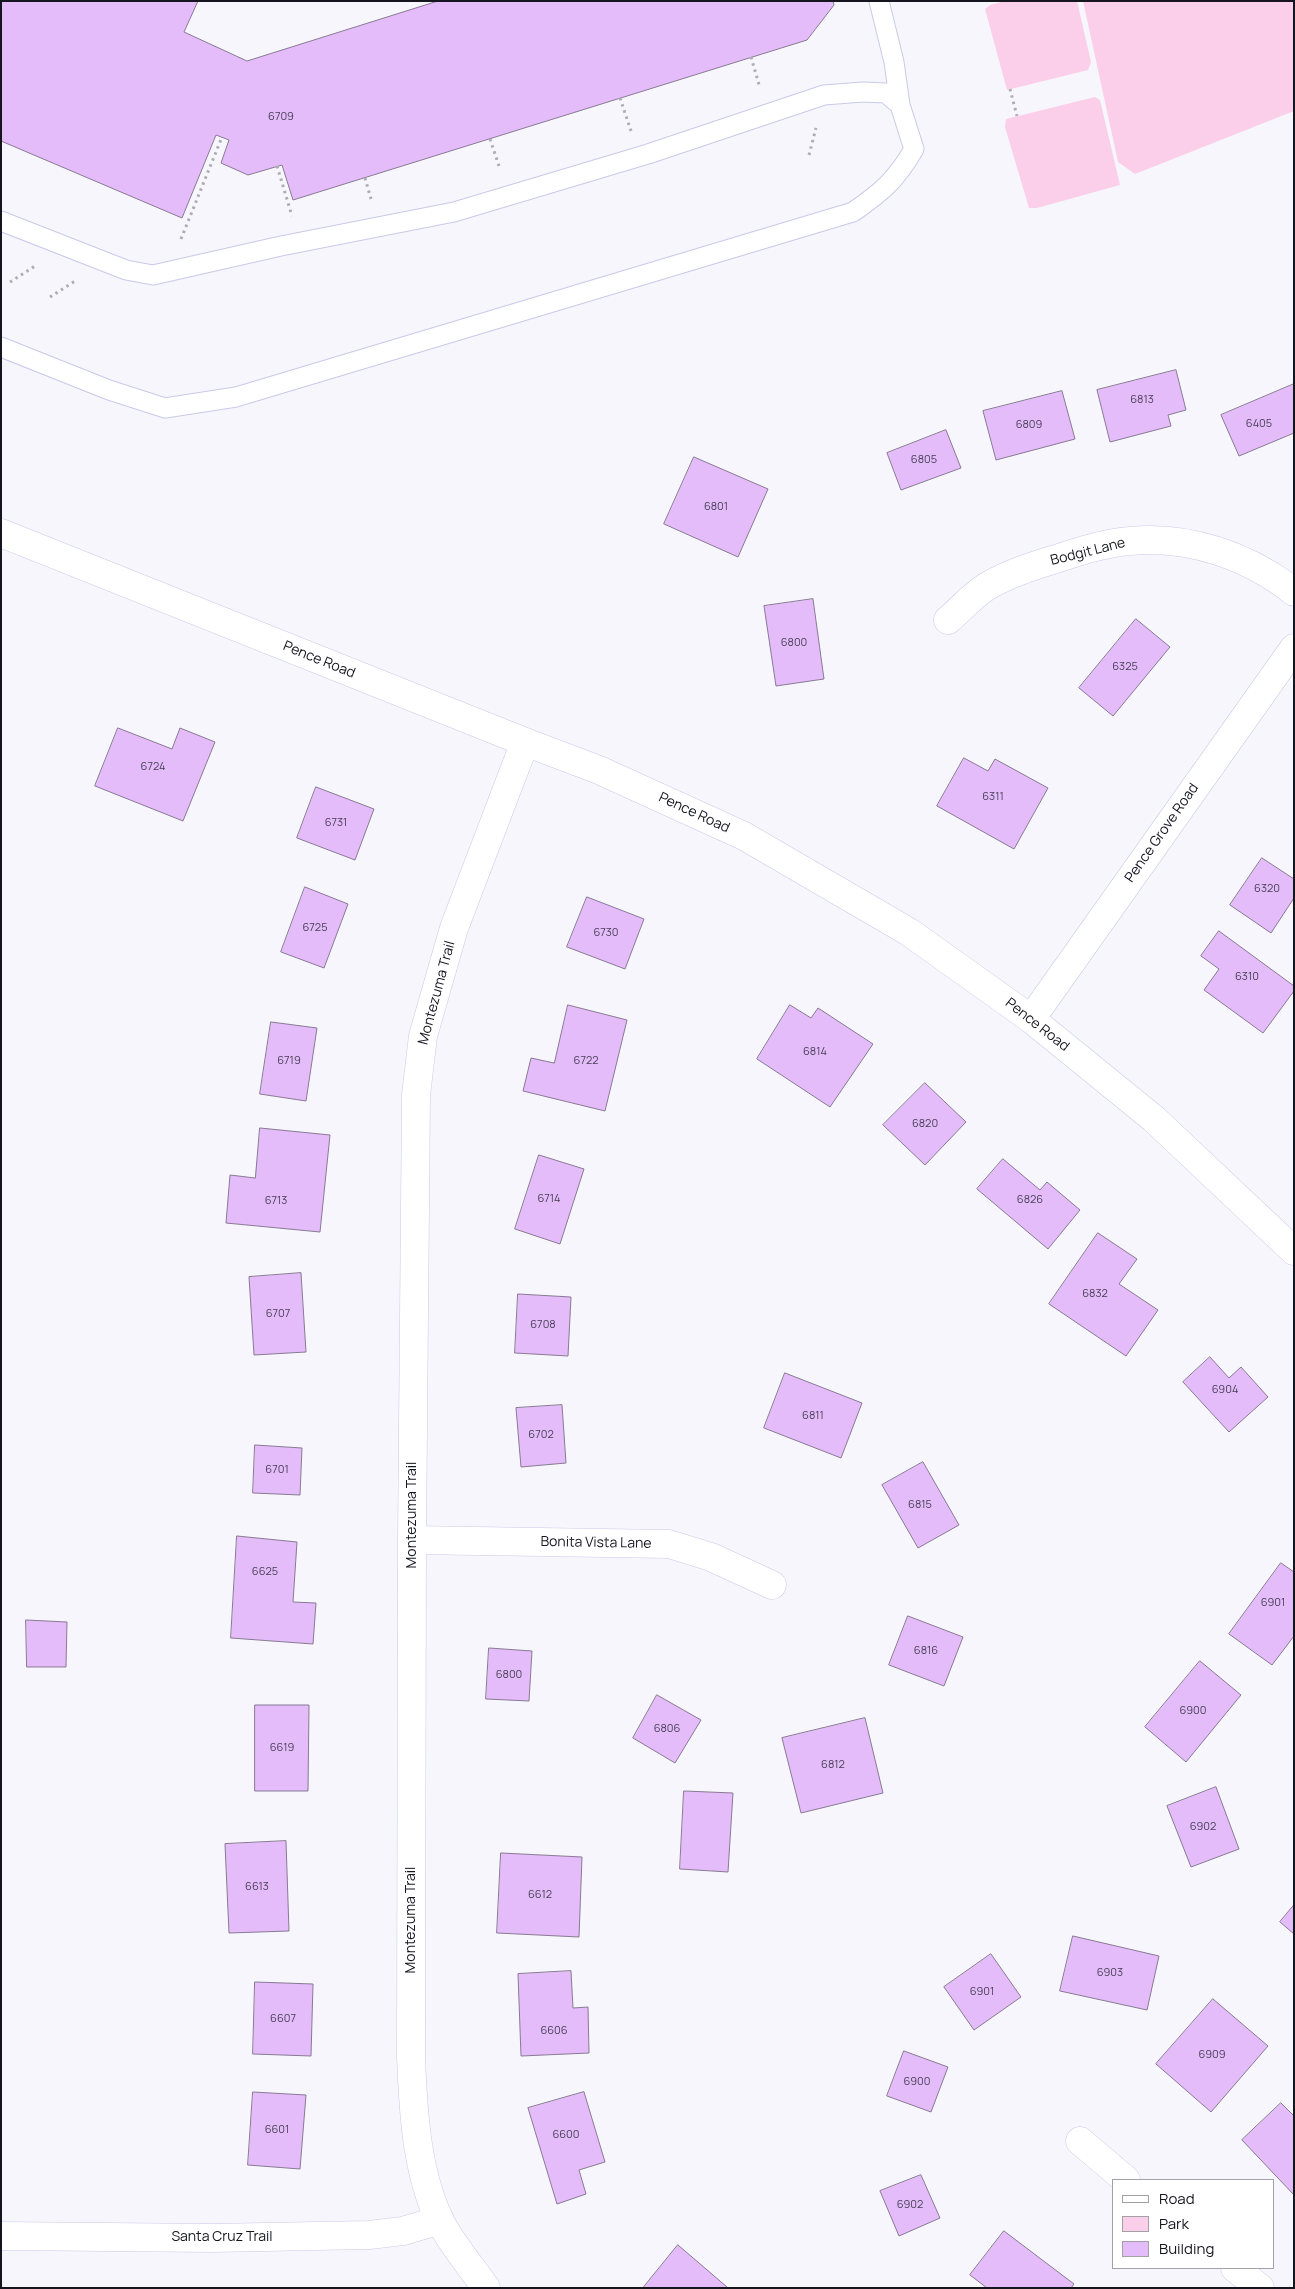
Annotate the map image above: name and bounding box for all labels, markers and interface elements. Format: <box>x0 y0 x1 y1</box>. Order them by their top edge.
house number: 6709 <box>268 110 294 124</box>
house number: 6813 <box>1130 393 1154 407</box>
house number: 6405 <box>1246 417 1272 431</box>
house number: 6809 <box>1016 418 1042 432</box>
house number: 6805 <box>911 453 937 467</box>
house number: 6801 <box>704 500 728 514</box>
street label: Bodgit Lane <box>1049 535 1127 569</box>
house number: 6800 <box>781 636 807 650</box>
street label: Pence Road <box>280 638 358 682</box>
house number: 6325 <box>1112 660 1138 674</box>
house number: 6724 <box>141 760 165 774</box>
street label: Pence Grove Road <box>1122 780 1202 886</box>
street label: Pence Road <box>656 789 732 837</box>
house number: 6311 <box>982 790 1004 804</box>
house number: 6731 <box>325 816 347 830</box>
house number: 6320 <box>1254 882 1280 896</box>
house number: 6725 <box>303 921 327 935</box>
house number: 6730 <box>593 926 619 940</box>
street label: Montezuma Trail <box>415 939 459 1047</box>
house number: 6310 <box>1235 970 1259 984</box>
street label: Pence Road <box>1002 995 1072 1055</box>
house number: 6814 <box>803 1045 827 1059</box>
house number: 6719 <box>277 1054 301 1068</box>
house number: 6722 <box>574 1054 598 1068</box>
house number: 6820 <box>912 1117 938 1131</box>
house number: 6714 <box>537 1192 561 1206</box>
house number: 6826 <box>1017 1193 1043 1207</box>
house number: 6713 <box>265 1194 287 1208</box>
house number: 6832 <box>1082 1287 1108 1301</box>
house number: 6707 <box>266 1307 290 1321</box>
house number: 6708 <box>530 1318 556 1332</box>
house number: 6904 <box>1212 1383 1238 1397</box>
house number: 6811 <box>802 1409 824 1423</box>
house number: 6702 <box>528 1428 554 1442</box>
street label: Montezuma Trail <box>404 1462 420 1568</box>
house number: 6701 <box>265 1463 289 1477</box>
house number: 6815 <box>908 1498 932 1512</box>
street label: Bonita Vista Lane <box>540 1534 652 1552</box>
house number: 6625 <box>252 1565 278 1579</box>
house number: 6901 <box>1261 1596 1285 1610</box>
house number: 6816 <box>914 1644 938 1658</box>
house number: 6800 <box>496 1668 522 1682</box>
house number: 6900 <box>1180 1704 1206 1718</box>
house number: 6806 <box>654 1722 680 1736</box>
house number: 6619 <box>270 1741 294 1755</box>
house number: 6812 <box>821 1758 845 1772</box>
house number: 6902 <box>1190 1820 1216 1834</box>
street label: Montezuma Trail <box>403 1867 419 1973</box>
house number: 6613 <box>245 1880 269 1894</box>
house number: 6612 <box>528 1888 552 1902</box>
house number: 6903 <box>1097 1966 1123 1980</box>
house number: 6901 <box>970 1985 994 1999</box>
house number: 6607 <box>270 2012 296 2026</box>
house number: 6606 <box>540 2024 568 2038</box>
house number: 6909 <box>1198 2048 1226 2062</box>
house number: 6900 <box>904 2075 930 2089</box>
house number: 6601 <box>265 2123 289 2137</box>
house number: 6600 <box>552 2128 580 2142</box>
legend <box>1112 2179 1275 2269</box>
text: Road <box>1159 2188 1195 2209</box>
house number: 6902 <box>897 2198 923 2212</box>
text: Park <box>1159 2213 1189 2234</box>
street label: Santa Cruz Trail <box>171 2229 273 2245</box>
text: Building <box>1159 2238 1214 2259</box>

